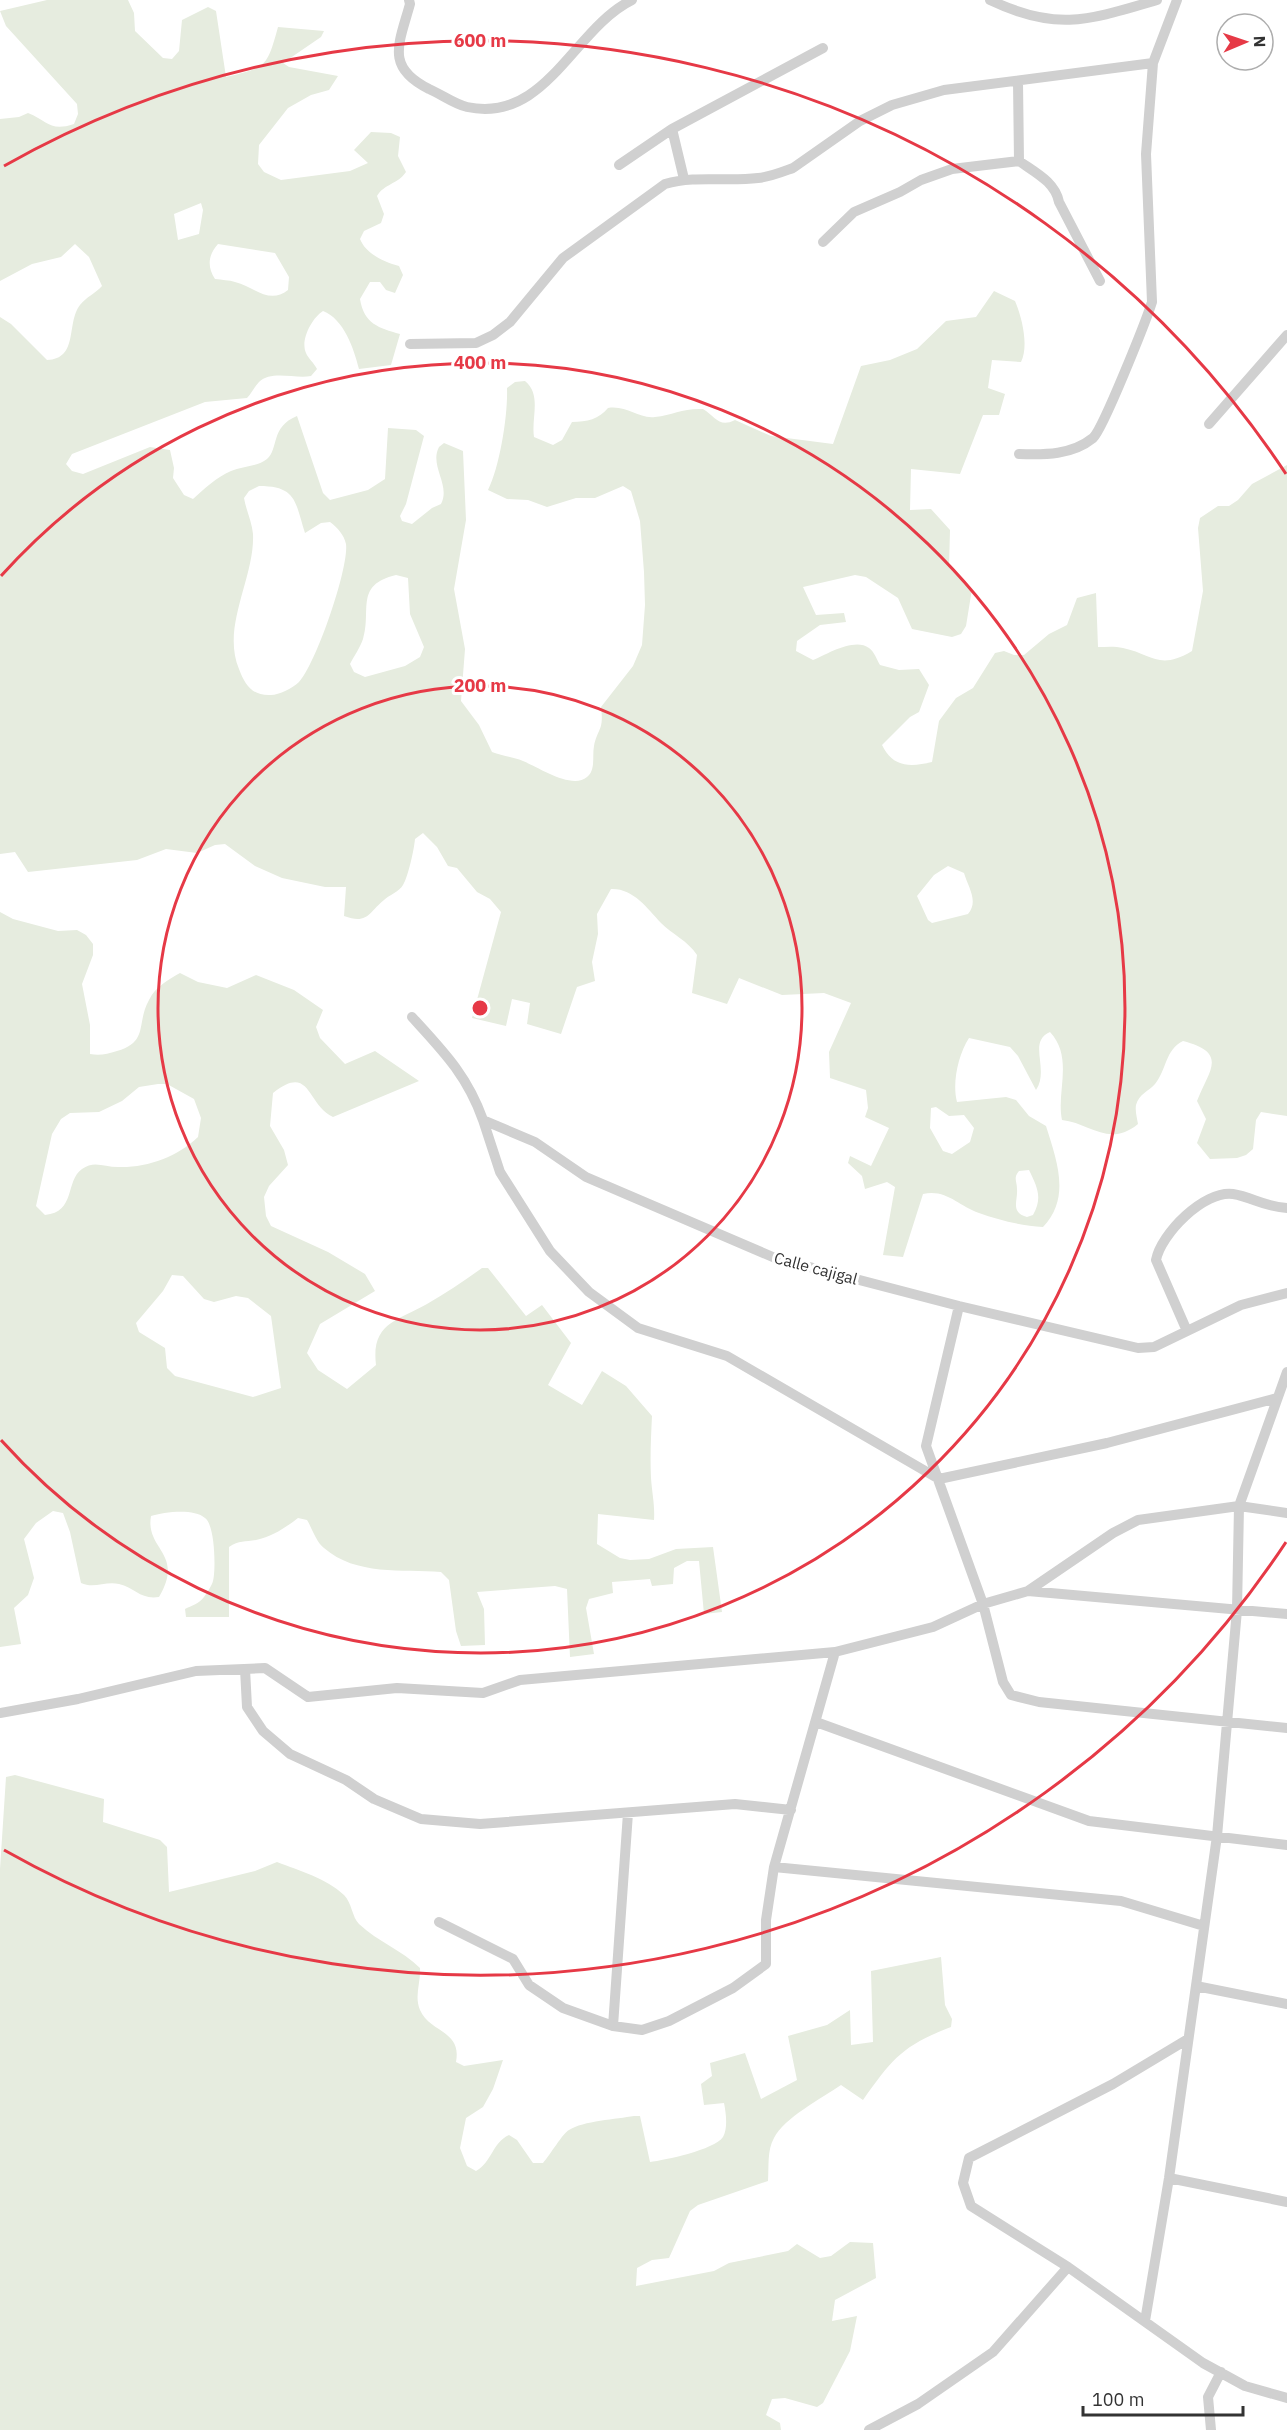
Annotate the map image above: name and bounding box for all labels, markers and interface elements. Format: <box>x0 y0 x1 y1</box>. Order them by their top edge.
north arrow <box>1215 12 1275 72</box>
text: 600 m <box>454 29 506 52</box>
text: N <box>1250 35 1270 48</box>
text: 400 m <box>454 351 506 374</box>
text: 200 m <box>454 674 506 697</box>
centre of rings <box>470 998 490 1018</box>
street label: Calle cajigal <box>772 1247 860 1289</box>
scale bar <box>1083 2379 1244 2417</box>
text: 100 m <box>1092 2388 1144 2411</box>

